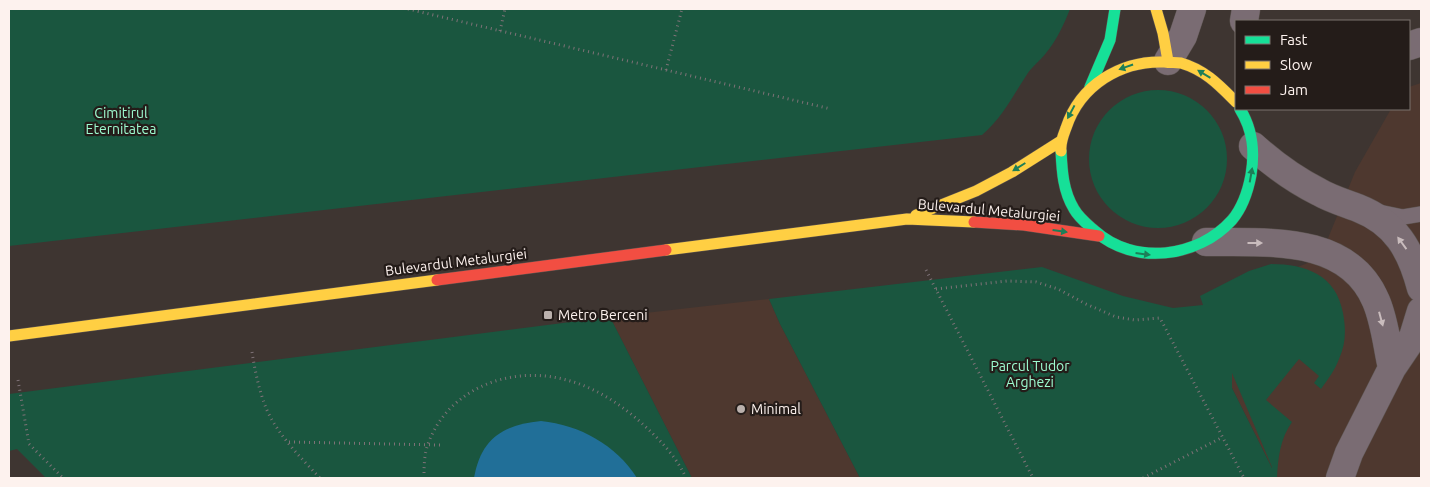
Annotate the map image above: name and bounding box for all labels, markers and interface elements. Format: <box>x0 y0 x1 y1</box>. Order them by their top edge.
legend <box>1235 20 1410 110</box>
text: Fast <box>1280 31 1308 48</box>
text: Slow <box>1280 56 1313 73</box>
one-way arrow <box>1119 63 1134 71</box>
one-way arrow <box>1198 69 1211 78</box>
text: Jam <box>1280 81 1308 98</box>
park label: Cimitirul Eternitatea <box>86 105 156 137</box>
one-way arrow <box>1067 105 1076 119</box>
one-way arrow <box>1013 162 1026 172</box>
one-way arrow <box>1248 167 1256 183</box>
street label: Bulevardul Metalurgiei <box>917 196 1061 224</box>
one-way arrow <box>1052 227 1068 235</box>
one-way arrow <box>1397 237 1408 250</box>
one-way arrow <box>1247 239 1263 247</box>
street label: Bulevardul Metalurgiei <box>384 245 528 279</box>
one-way arrow <box>1136 250 1152 258</box>
place label: Metro Berceni <box>558 307 648 323</box>
marker: Metro Berceni <box>542 309 554 321</box>
one-way arrow <box>1377 311 1385 326</box>
park label: Parcul Tudor Arghezi <box>990 358 1070 390</box>
place label: Minimal <box>751 401 801 417</box>
marker: Minimal <box>735 403 747 415</box>

